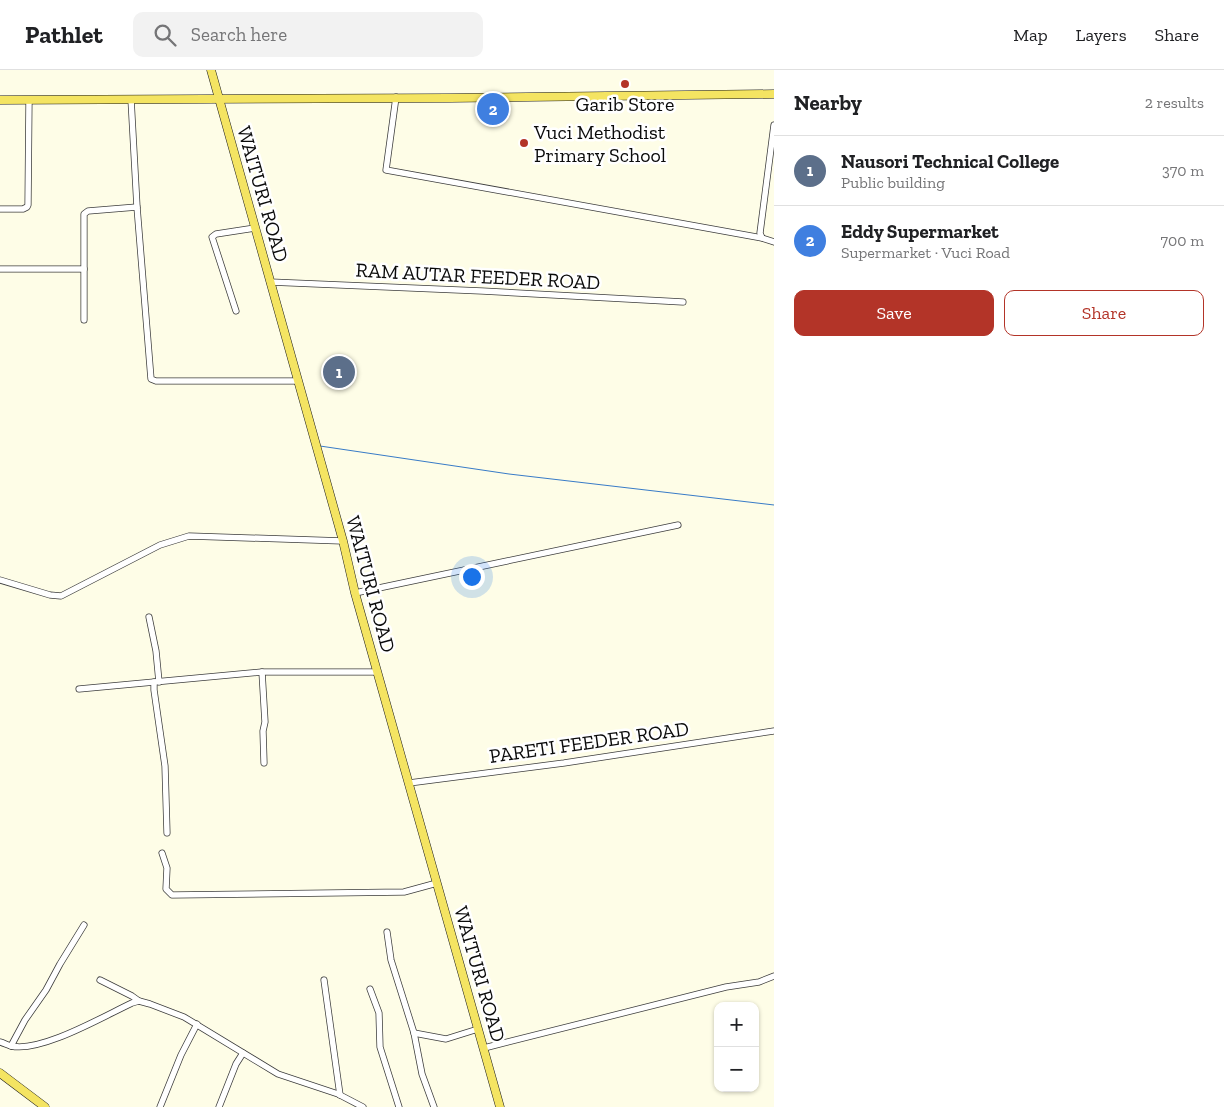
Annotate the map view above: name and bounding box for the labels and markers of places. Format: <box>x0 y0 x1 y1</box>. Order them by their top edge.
marker: Garib Store <box>619 78 631 90</box>
pin: 2 <box>477 90 509 128</box>
place label: Garib Store <box>576 92 674 116</box>
place label: Vuci Methodist Primary School <box>533 120 666 167</box>
marker: Vuci Methodist Primary School <box>518 137 530 149</box>
pin: 1 <box>323 353 355 391</box>

